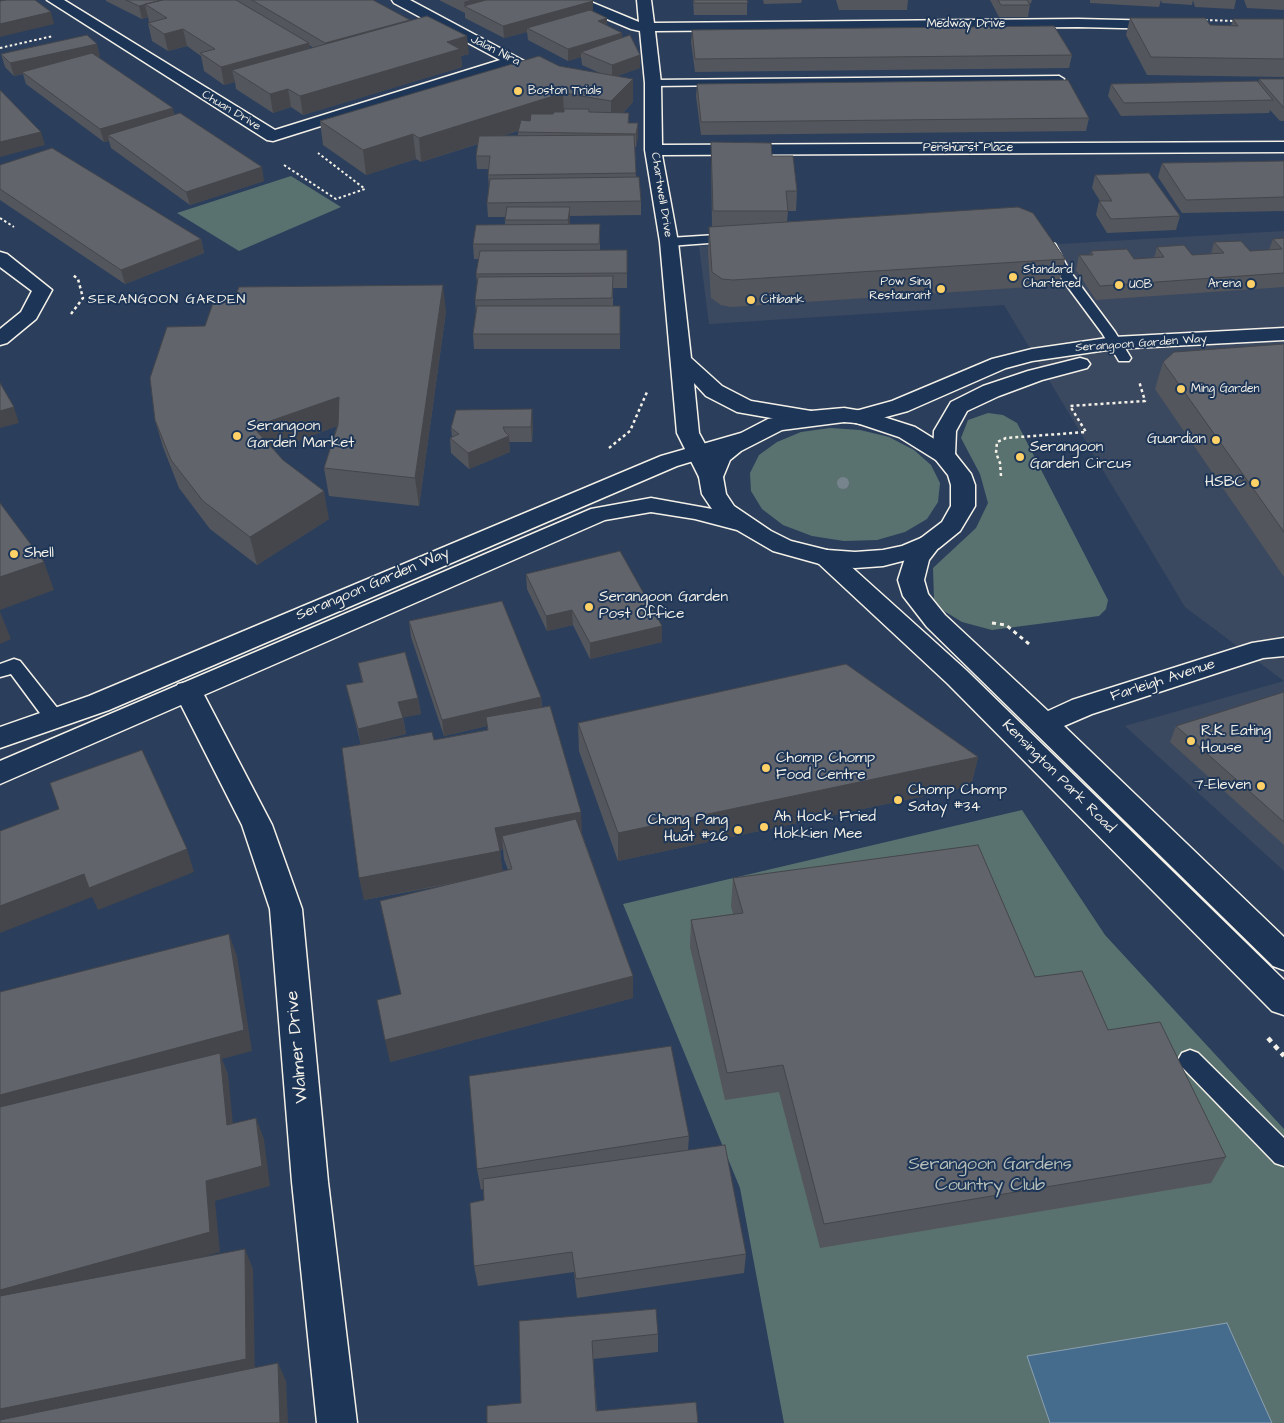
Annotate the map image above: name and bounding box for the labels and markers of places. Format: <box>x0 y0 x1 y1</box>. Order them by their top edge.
place label: Boston Trials <box>528 84 602 98</box>
marker: Boston Trials <box>512 85 524 97</box>
place label: Standard Chartered <box>1023 263 1081 291</box>
marker: Standard Chartered <box>1007 271 1019 283</box>
place label: Pow Sing Restaurant <box>869 275 931 303</box>
place label: Arena <box>1208 277 1241 291</box>
place label: UOB <box>1129 278 1152 292</box>
marker: Arena <box>1245 278 1257 290</box>
marker: UOB <box>1113 279 1125 291</box>
marker: Pow Sing Restaurant <box>935 283 947 295</box>
place label: Citibank <box>761 293 804 307</box>
marker: Citibank <box>745 294 757 306</box>
place label: Ming Garden <box>1191 382 1259 396</box>
marker: Ming Garden <box>1175 383 1187 395</box>
place label: Serangoon Garden Market <box>247 418 354 453</box>
marker: Serangoon Garden Market <box>231 430 243 442</box>
place label: Guardian <box>1147 431 1206 449</box>
marker: Guardian <box>1210 434 1222 446</box>
place label: Serangoon Garden Circus <box>1030 439 1131 474</box>
marker: Serangoon Garden Circus <box>1014 451 1026 463</box>
place label: HSBC <box>1205 474 1245 492</box>
marker: HSBC <box>1249 477 1261 489</box>
place label: Shell <box>24 545 54 563</box>
marker: Shell <box>8 548 20 560</box>
place label: Serangoon Garden Post Office <box>599 589 728 624</box>
marker: Serangoon Garden Post Office <box>583 601 595 613</box>
place label: R.K. Eating House <box>1201 723 1271 758</box>
marker: R.K. Eating House <box>1185 735 1197 747</box>
place label: Chomp Chomp Food Centre <box>776 750 875 785</box>
marker: Chomp Chomp Food Centre <box>760 762 772 774</box>
place label: 7-Eleven <box>1194 777 1251 795</box>
marker: 7-Eleven <box>1255 780 1267 792</box>
place label: Chomp Chomp Satay #34 <box>908 782 1007 817</box>
marker: Chomp Chomp Satay #34 <box>892 794 904 806</box>
place label: Ah Hock Fried Hokkien Mee <box>774 809 876 844</box>
place label: Chong Pang Huat #26 <box>648 812 728 847</box>
marker: Ah Hock Fried Hokkien Mee <box>758 821 770 833</box>
marker: Chong Pang Huat #26 <box>732 824 744 836</box>

